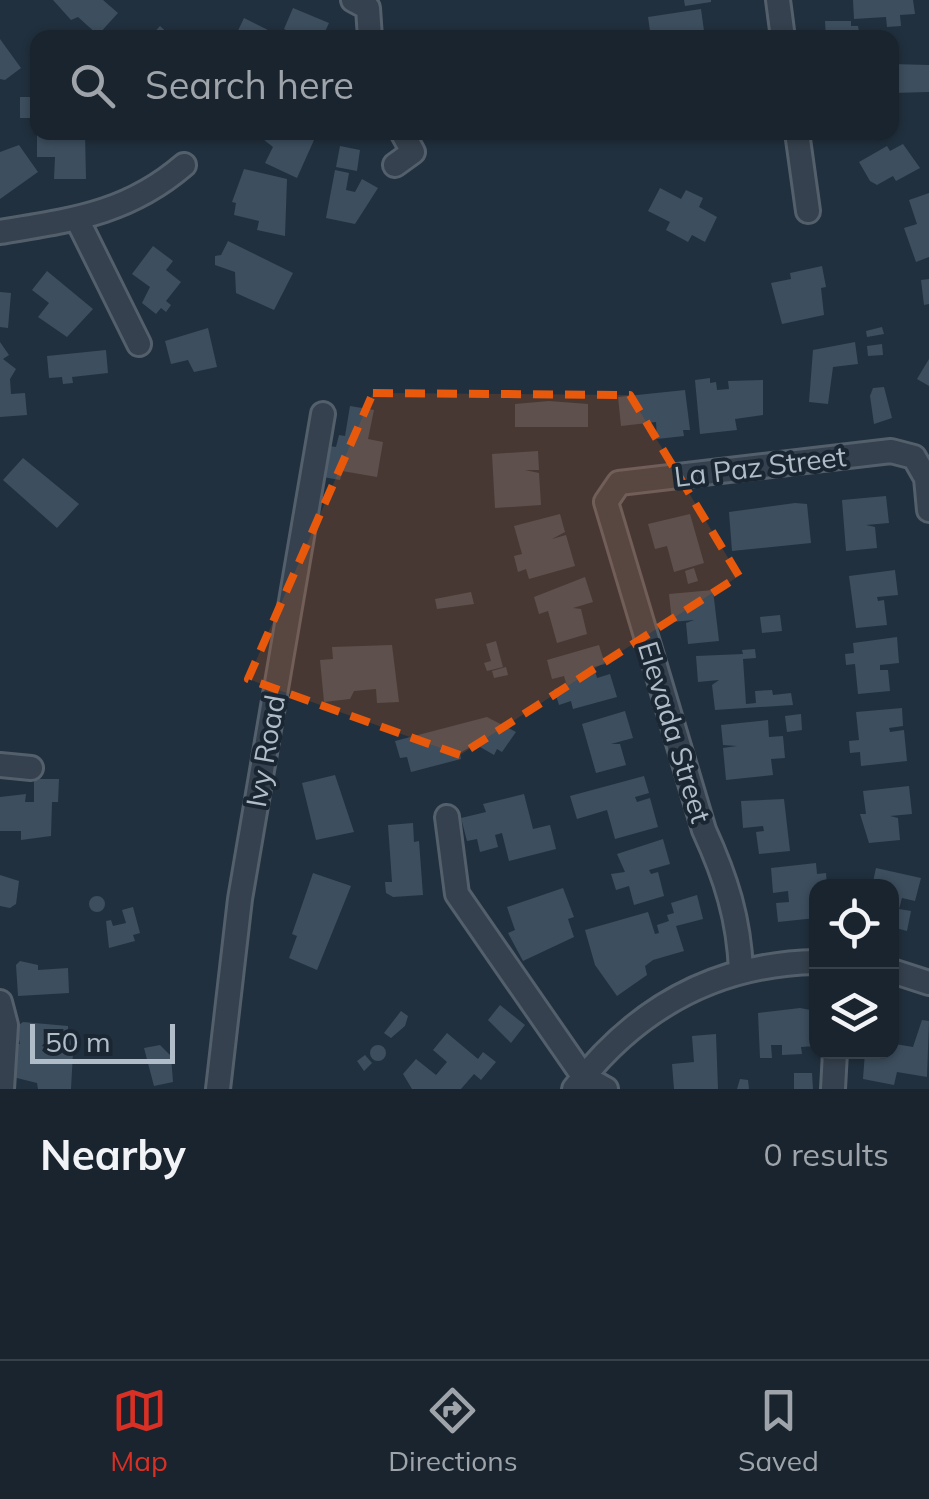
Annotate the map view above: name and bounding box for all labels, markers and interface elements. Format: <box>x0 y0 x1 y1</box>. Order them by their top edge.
search box <box>30 30 899 140</box>
icon: search <box>65 58 120 113</box>
text: Search here <box>145 61 354 109</box>
street label: La Paz Street <box>672 438 848 494</box>
street label: Elevada Street <box>631 637 719 827</box>
street label: Ivy Road <box>238 692 292 810</box>
map controls <box>809 879 899 1059</box>
button: locate <box>809 879 899 969</box>
button: layers <box>809 969 899 1059</box>
scale bar <box>30 1019 175 1064</box>
text: 50 m <box>45 1024 111 1059</box>
text: Nearby <box>40 1128 186 1181</box>
text: 0 results <box>764 1134 889 1174</box>
tab: Map <box>110 1383 168 1478</box>
tab: Directions <box>388 1383 518 1478</box>
tab: Saved <box>738 1383 819 1478</box>

